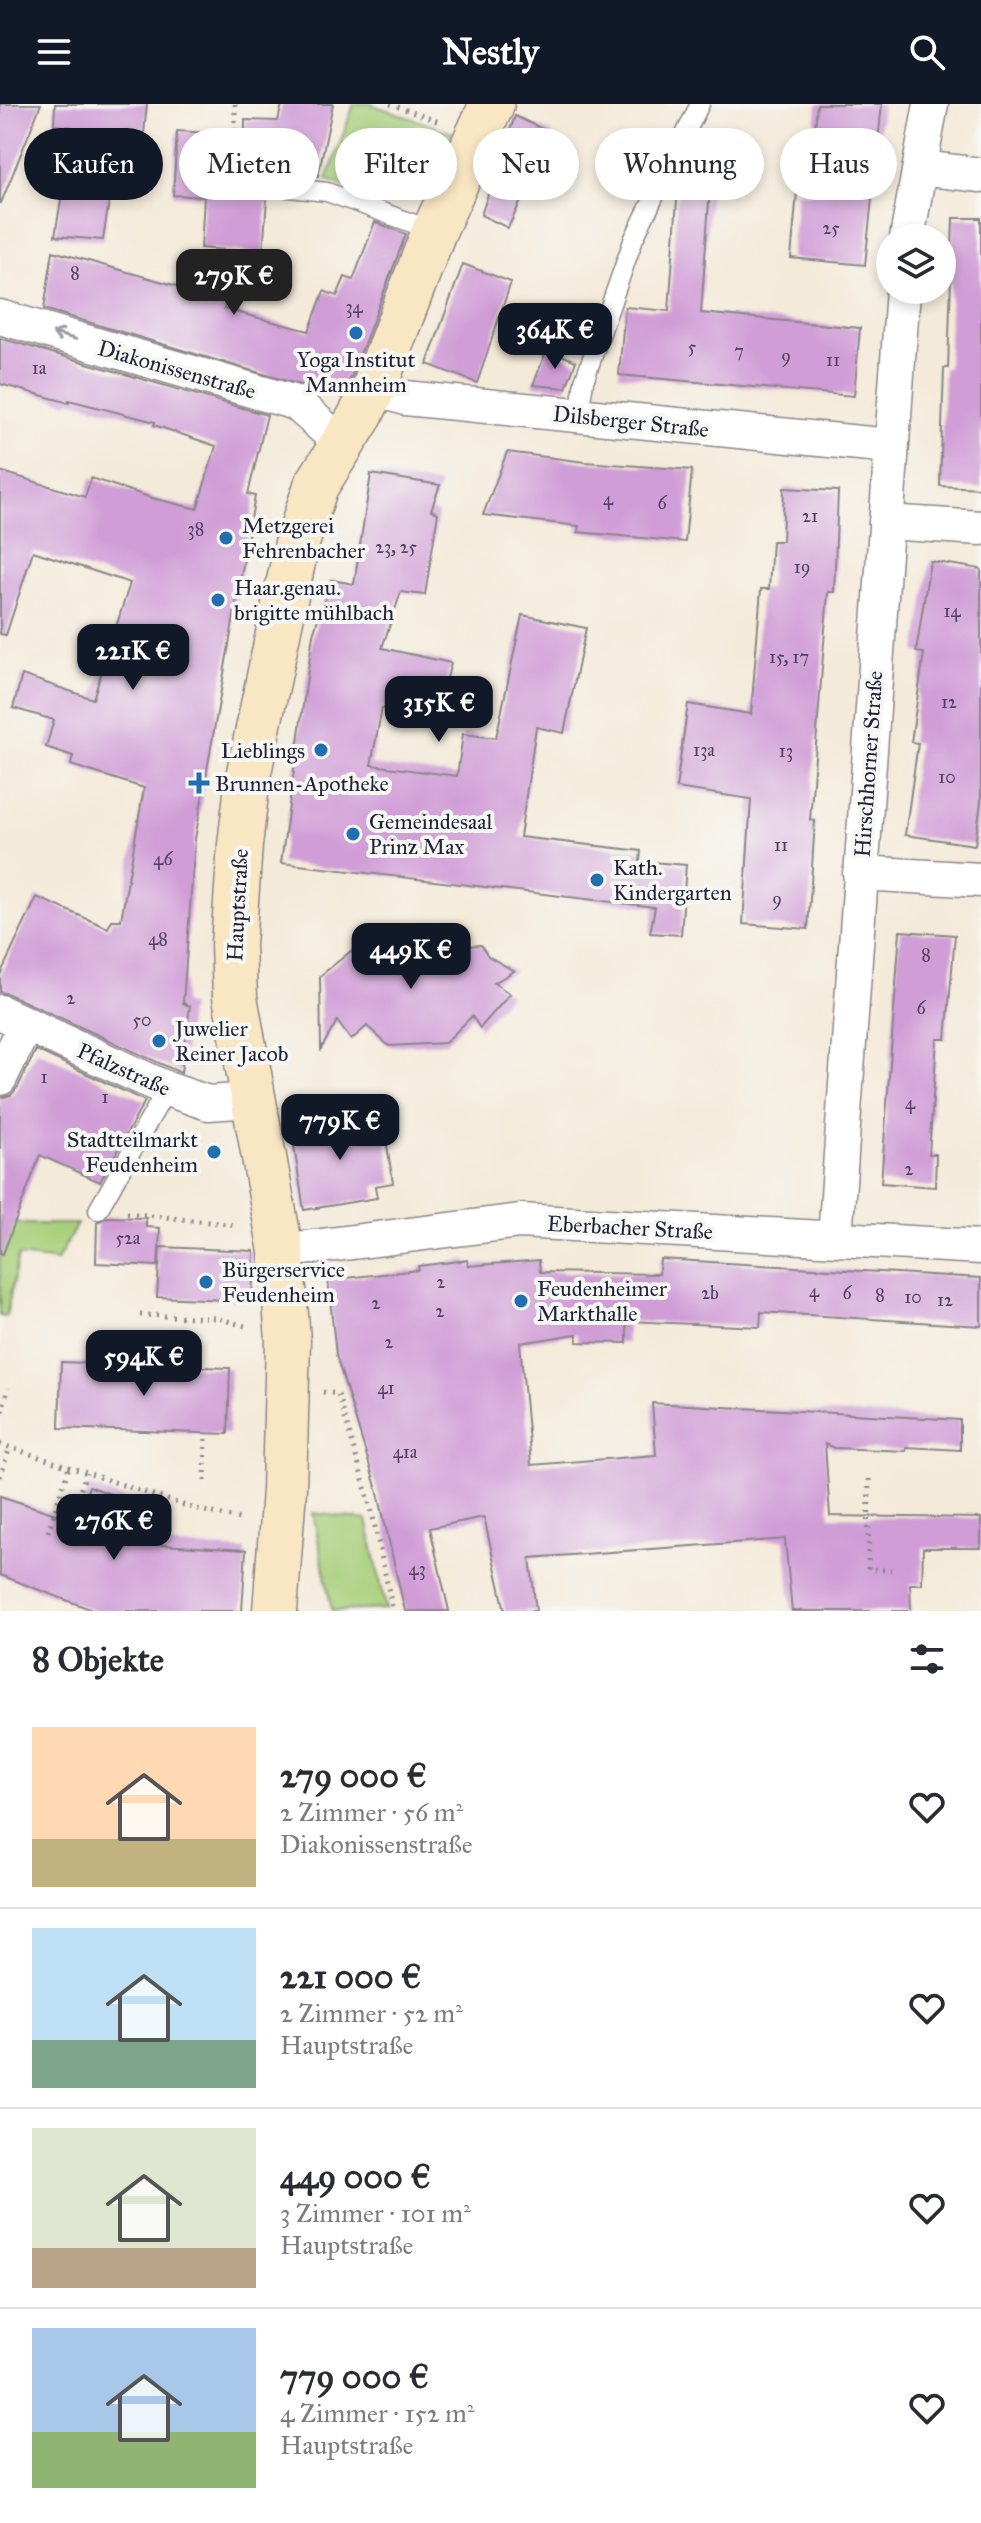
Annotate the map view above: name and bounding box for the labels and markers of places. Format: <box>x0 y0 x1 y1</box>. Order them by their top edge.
pin: 279K € <box>169 249 299 317</box>
pin: 364K € <box>490 303 620 371</box>
marker: Yoga Institut Mannheim <box>347 324 365 342</box>
place label: Yoga Institut Mannheim <box>297 346 415 398</box>
place label: Metzgerei Fehrenbacher <box>242 512 366 564</box>
marker: Metzgerei Fehrenbacher <box>217 529 235 547</box>
place label: Haar.genau. brigitte mühlbach <box>234 574 394 626</box>
marker: Haar.genau. brigitte mühlbach <box>209 591 227 609</box>
pin: 221K € <box>68 624 198 692</box>
pin: 315K € <box>374 676 504 744</box>
place label: Lieblings <box>221 737 305 764</box>
marker: Lieblings <box>312 741 330 759</box>
place label: Brunnen-Apotheke <box>215 770 389 797</box>
marker: Brunnen-Apotheke <box>190 774 208 792</box>
place label: Gemeindesaal Prinz Max <box>369 808 493 860</box>
marker: Gemeindesaal Prinz Max <box>344 825 362 843</box>
place label: Kath. Kindergarten <box>613 854 732 906</box>
marker: Kath. Kindergarten <box>588 871 606 889</box>
pin: 449K € <box>346 923 476 991</box>
place label: Juwelier Reiner Jacob <box>173 1015 289 1067</box>
marker: Juwelier Reiner Jacob <box>150 1032 168 1050</box>
pin: 779K € <box>275 1094 405 1162</box>
place label: Stadtteilmarkt Feudenheim <box>67 1126 199 1178</box>
marker: Stadtteilmarkt Feudenheim <box>205 1143 223 1161</box>
place label: Bürgerservice Feudenheim <box>222 1256 345 1308</box>
marker: Bürgerservice Feudenheim <box>197 1273 215 1291</box>
place label: Feudenheimer Markthalle <box>537 1275 668 1327</box>
marker: Feudenheimer Markthalle <box>512 1292 530 1310</box>
pin: 594K € <box>79 1330 209 1398</box>
pin: 276K € <box>49 1494 179 1562</box>

